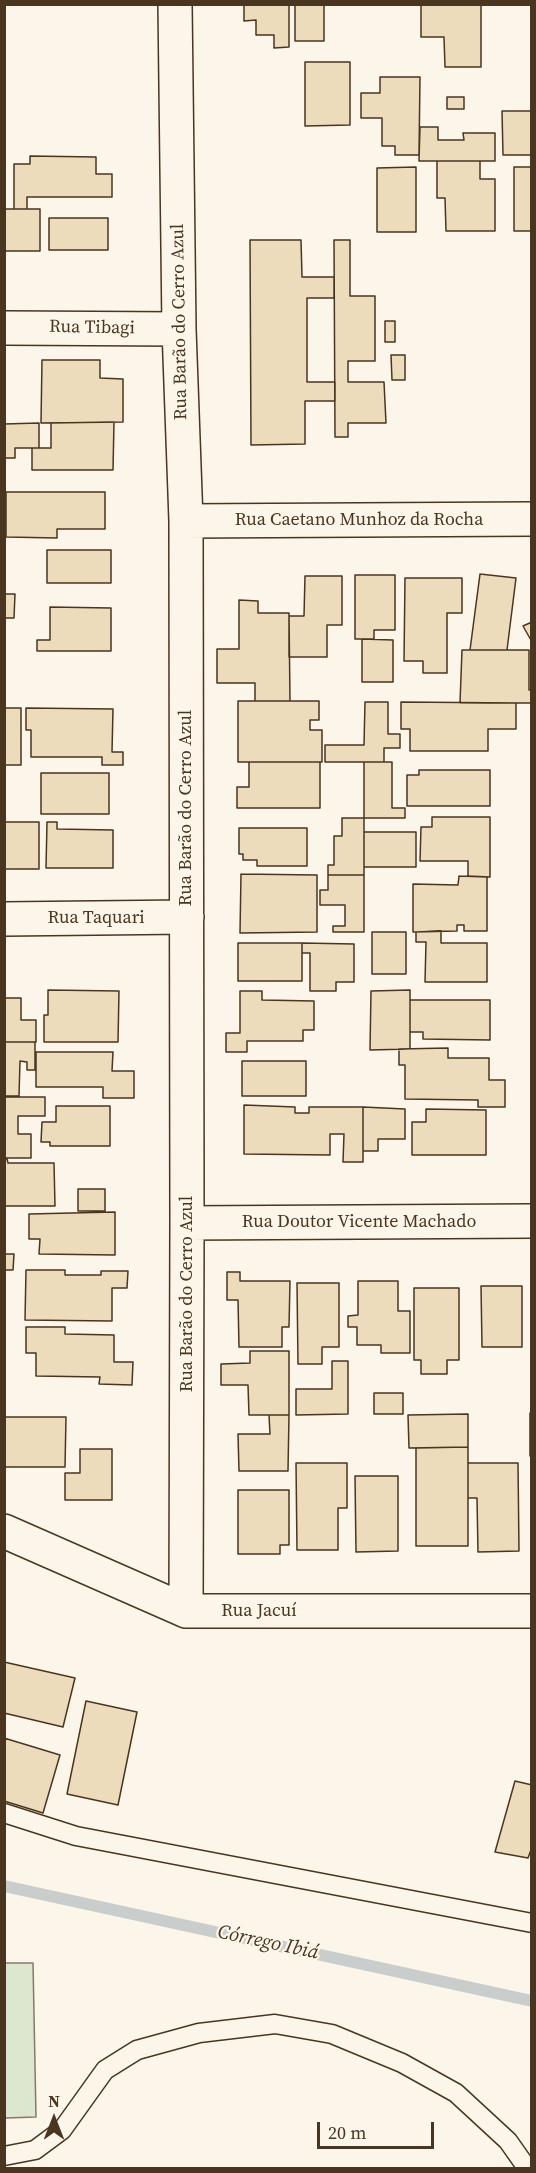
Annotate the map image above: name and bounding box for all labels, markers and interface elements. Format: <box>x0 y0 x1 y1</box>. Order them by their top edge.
street label: Rua Barão do Cerro Azul <box>167 224 193 420</box>
street label: Rua Tibagi <box>49 316 135 340</box>
street label: Rua Caetano Munhoz da Rocha <box>235 509 483 531</box>
street label: Rua Barão do Cerro Azul <box>175 710 197 906</box>
street label: Rua Taquari <box>47 907 145 929</box>
street label: Rua Barão do Cerro Azul <box>176 1196 198 1392</box>
street label: Rua Doutor Vicente Machado <box>242 1211 476 1233</box>
street label: Rua Jacuí <box>221 1600 297 1622</box>
water label: Córrego Ibiá <box>215 1921 321 1965</box>
north arrow <box>24 2089 84 2149</box>
text: N <box>48 2090 60 2112</box>
scale bar <box>320 2110 437 2148</box>
text: 20 m <box>328 2120 366 2145</box>

